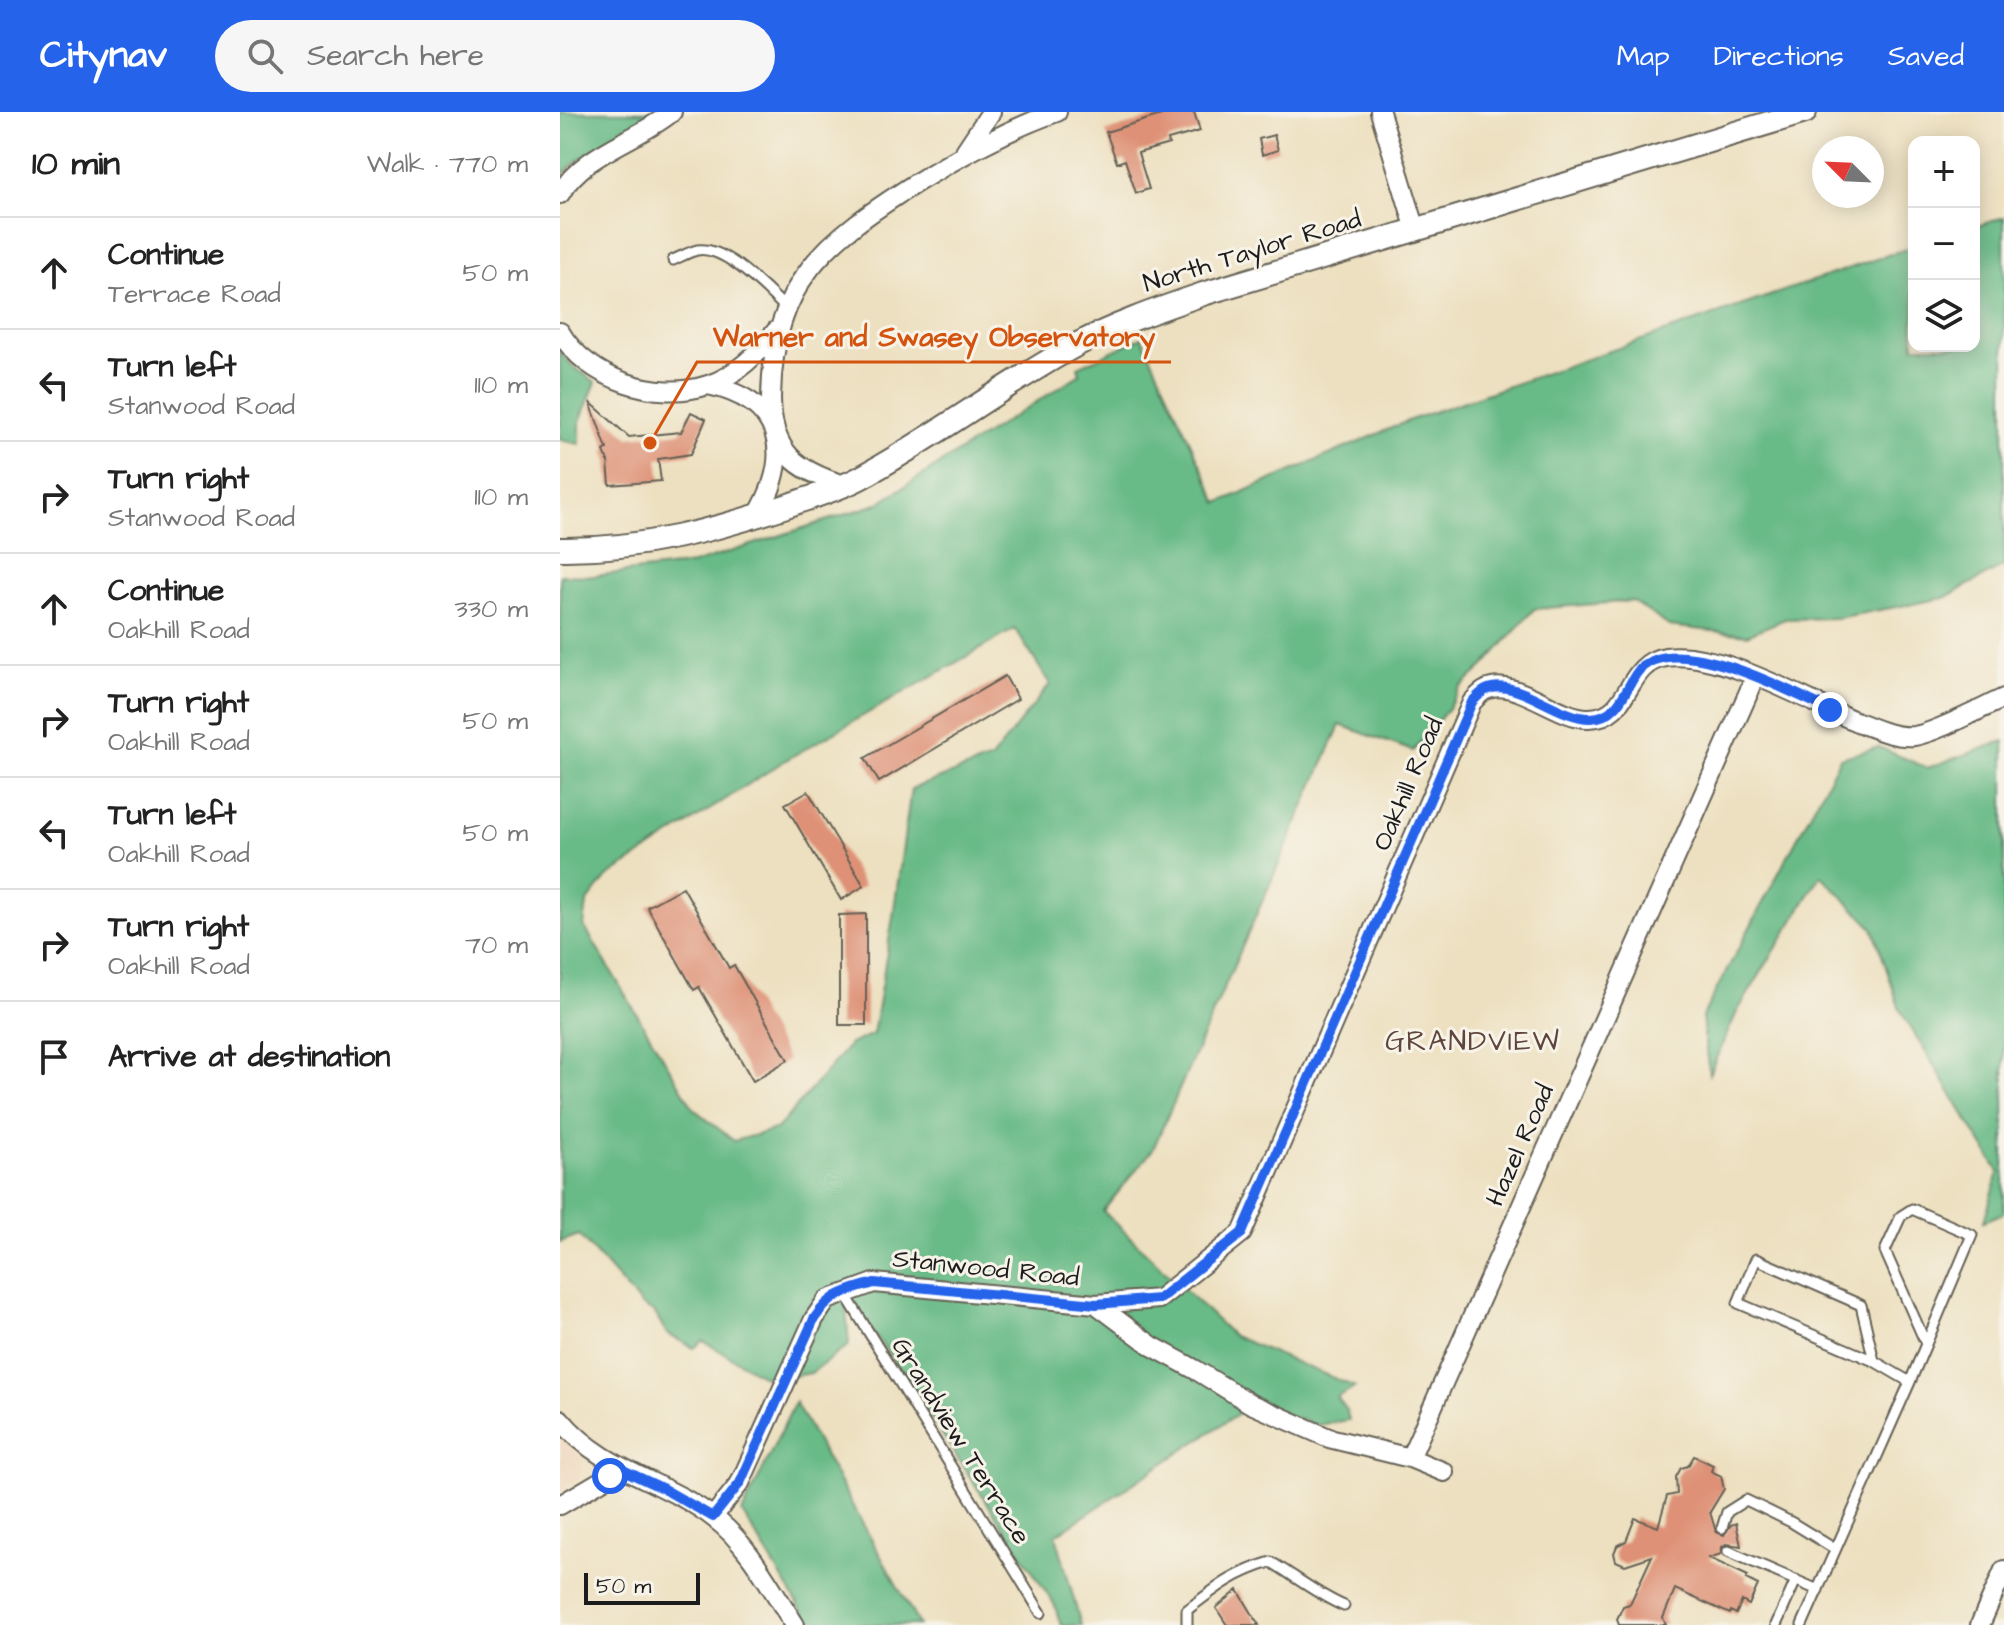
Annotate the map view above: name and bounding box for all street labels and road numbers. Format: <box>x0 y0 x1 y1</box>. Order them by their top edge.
street label: North Taylor Road <box>1139 201 1366 303</box>
street label: Oakhill Road <box>1364 712 1452 856</box>
street label: Hazel Road <box>1477 1078 1563 1212</box>
street label: Stanwood Road <box>891 1240 1081 1296</box>
street label: Grandview Terrace <box>883 1331 1039 1551</box>

